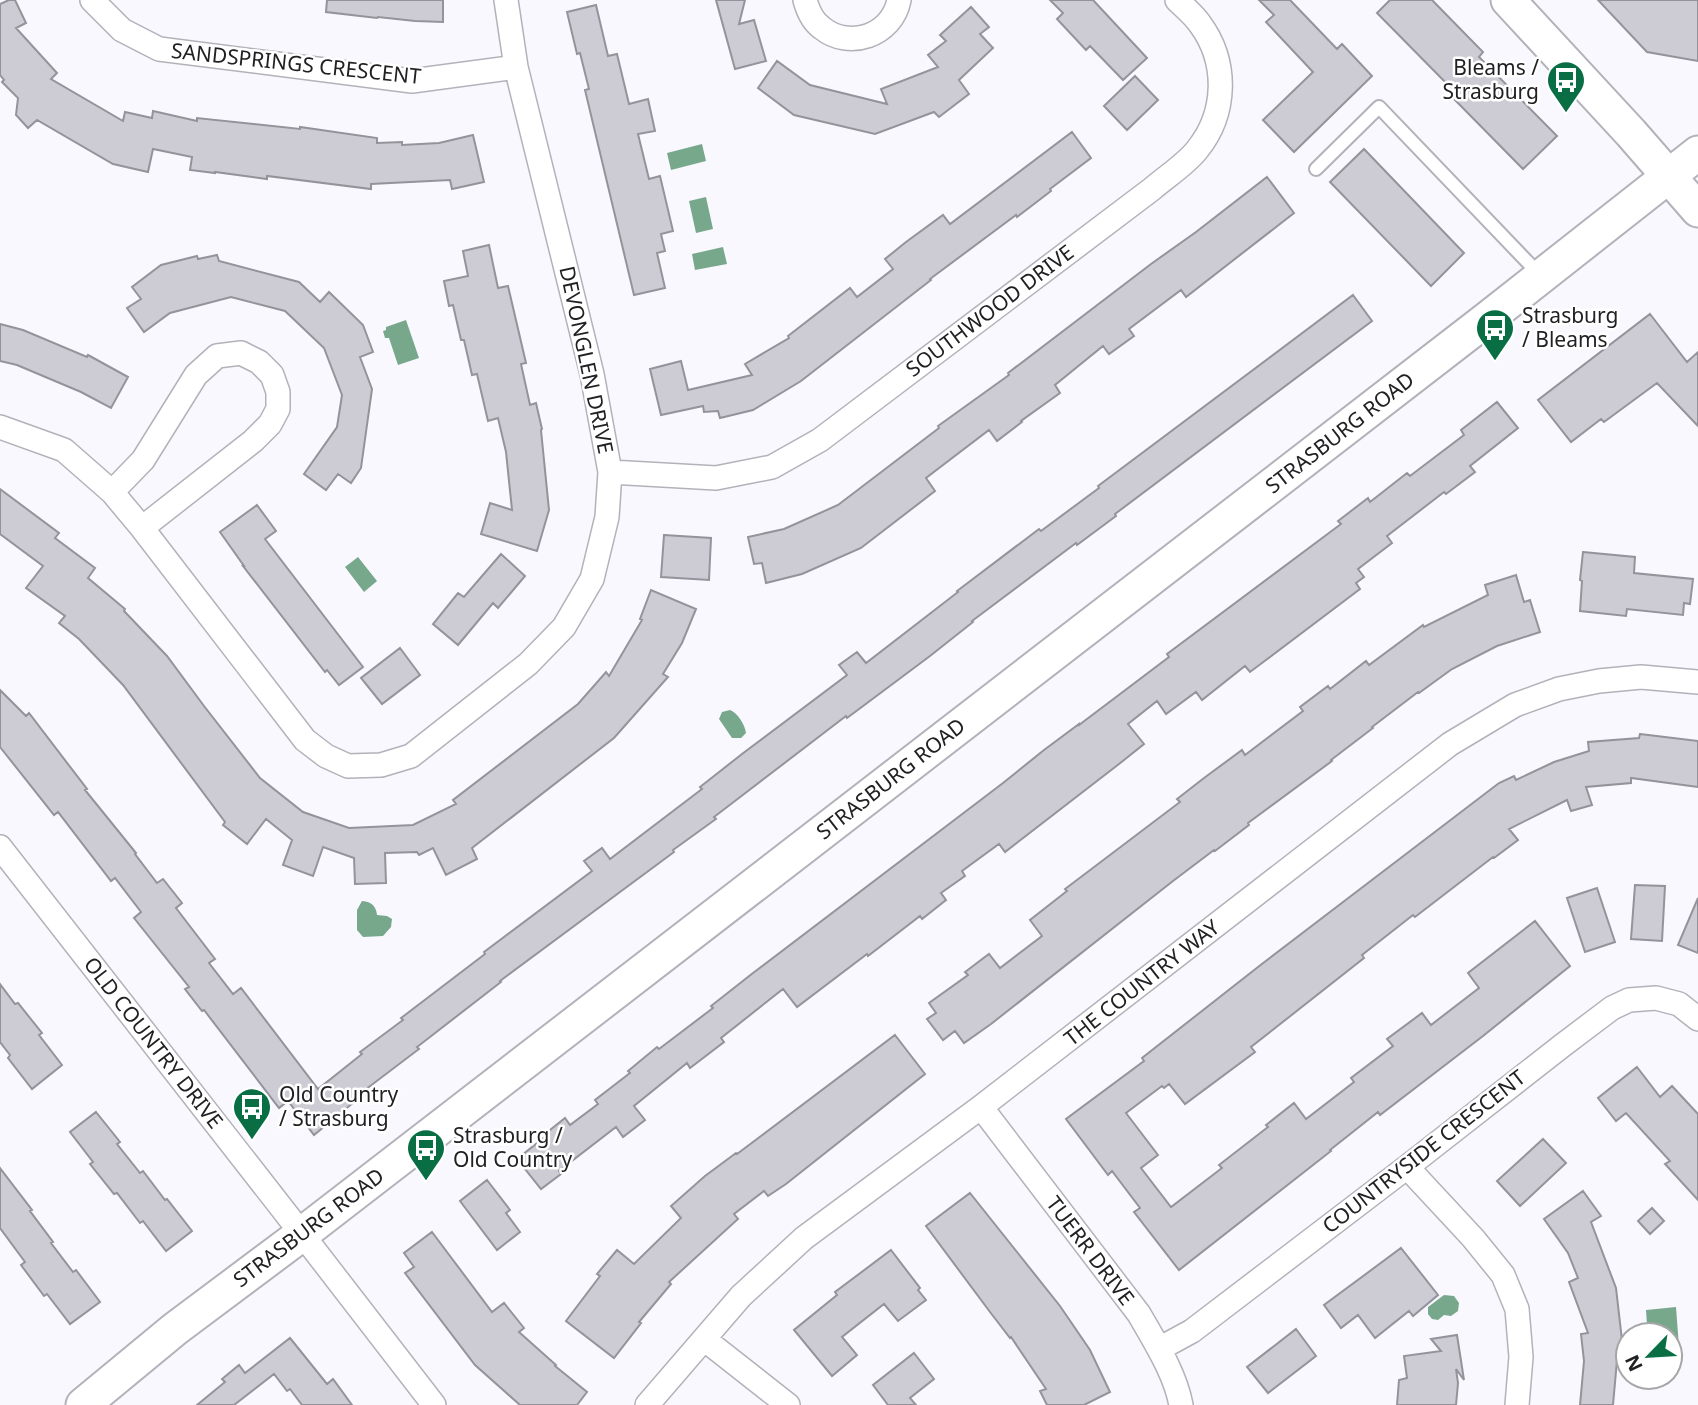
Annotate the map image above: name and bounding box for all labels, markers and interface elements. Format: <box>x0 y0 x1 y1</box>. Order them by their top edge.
street label: SANDSPRINGS CRESCENT <box>170 36 423 90</box>
place label: Bleams / Strasburg <box>1443 53 1539 105</box>
bus stop icon: Bleams / Strasburg <box>1545 59 1587 114</box>
street label: SOUTHWOOD DRIVE <box>900 238 1079 383</box>
street label: DEVONGLEN DRIVE <box>553 263 621 456</box>
place label: Strasburg / Bleams <box>1522 301 1618 353</box>
bus stop icon: Strasburg / Bleams <box>1474 307 1516 362</box>
street label: STRASBURG ROAD <box>1259 365 1420 499</box>
street label: STRASBURG ROAD <box>810 711 971 845</box>
street label: THE COUNTRY WAY <box>1058 913 1225 1052</box>
street label: OLD COUNTRY DRIVE <box>78 951 230 1134</box>
street label: COUNTRYSIDE CRESCENT <box>1316 1063 1531 1239</box>
place label: Old Country / Strasburg <box>279 1080 398 1132</box>
bus stop icon: Old Country / Strasburg <box>231 1086 273 1141</box>
place label: Strasburg / Old Country <box>453 1121 572 1173</box>
bus stop icon: Strasburg / Old Country <box>405 1127 447 1182</box>
street label: STRASBURG ROAD <box>227 1161 389 1293</box>
street label: TUERR DRIVE <box>1040 1190 1141 1311</box>
north arrow <box>1614 1321 1684 1391</box>
text: N <box>1619 1351 1649 1376</box>

